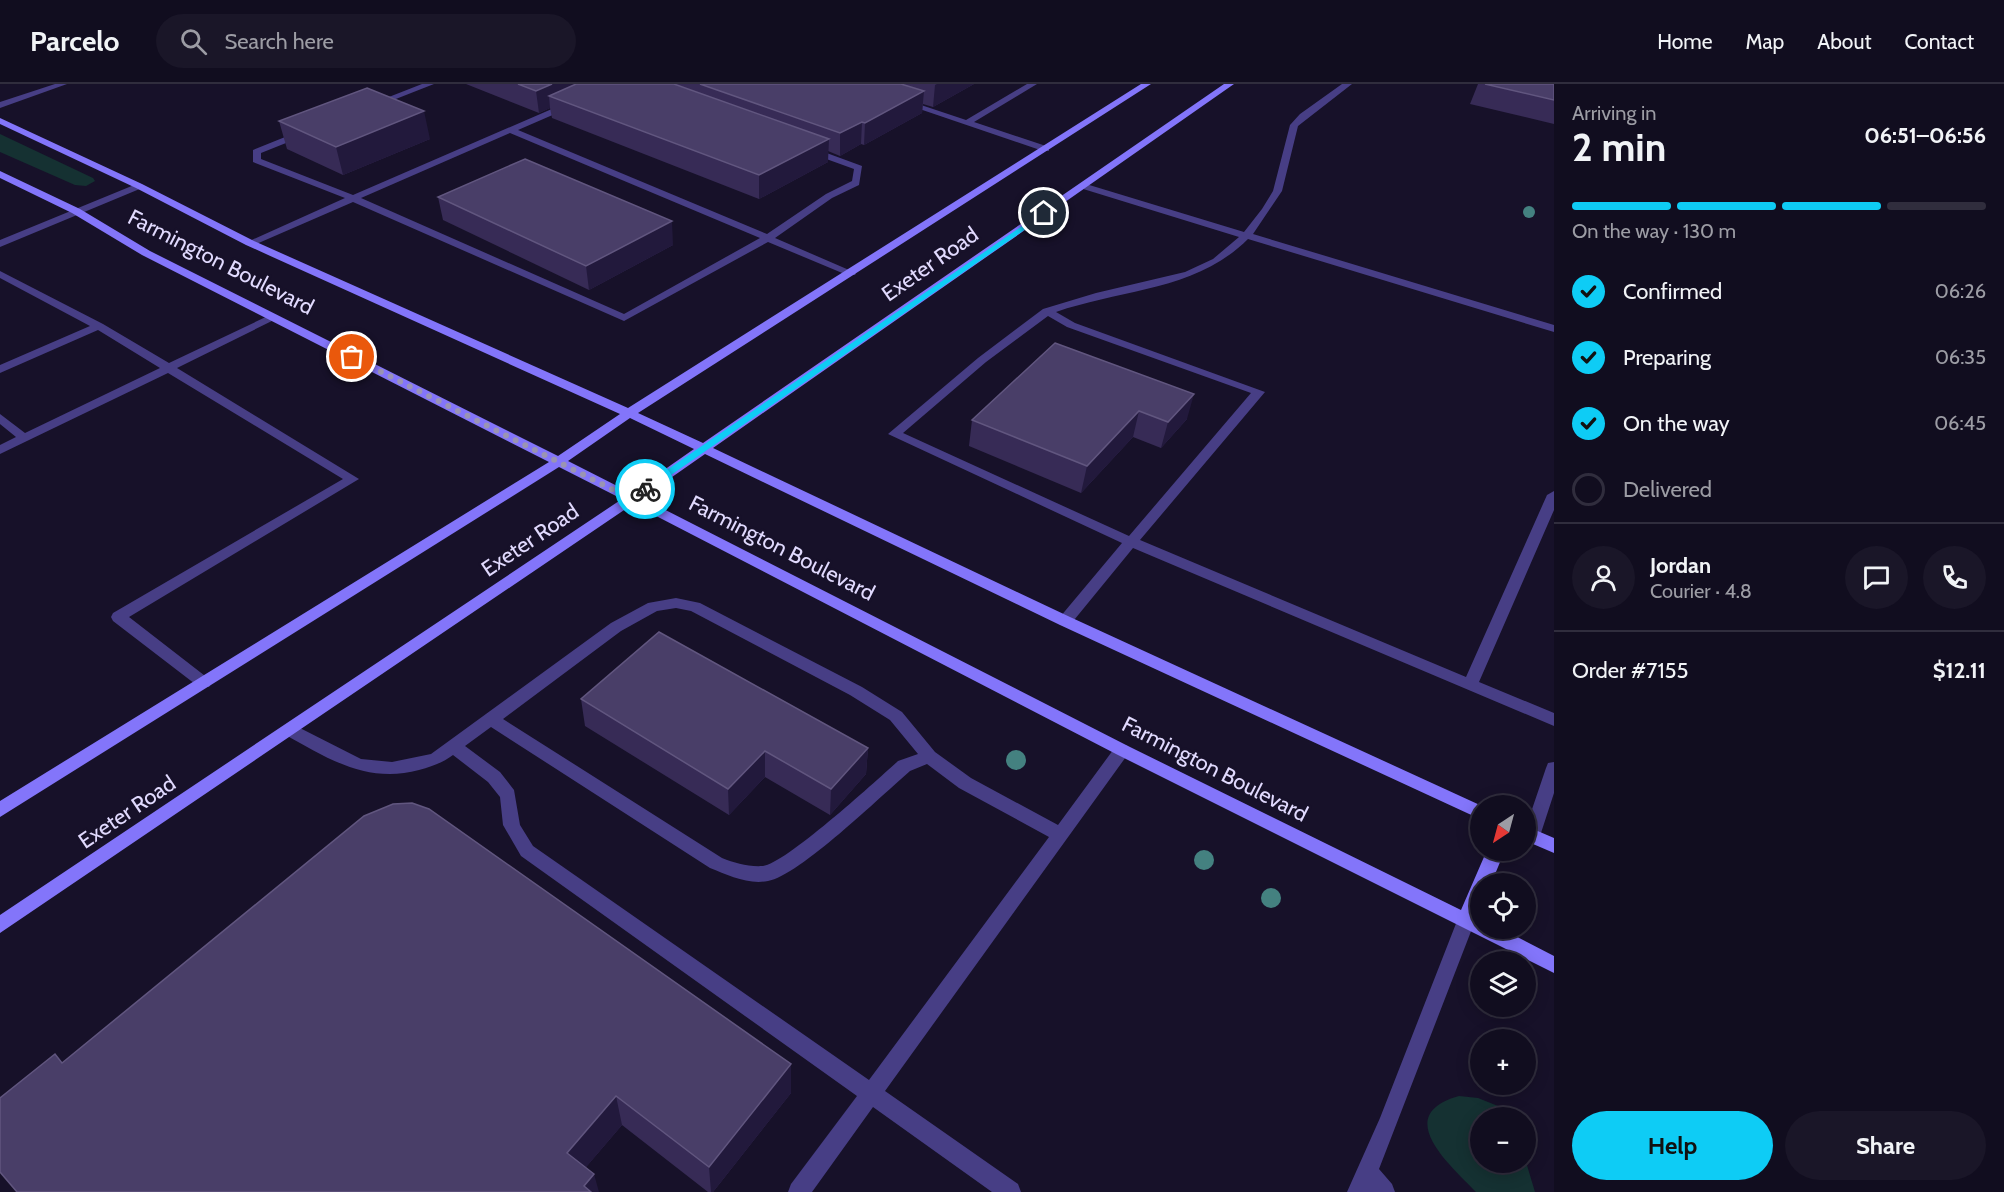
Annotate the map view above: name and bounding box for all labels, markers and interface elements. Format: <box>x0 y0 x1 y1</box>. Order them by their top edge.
search box <box>156 14 576 68</box>
text: Parcelo <box>30 24 120 58</box>
icon: search <box>177 25 210 58</box>
text: Search here <box>225 28 334 55</box>
text: Home <box>1657 29 1713 54</box>
text: Map <box>1746 29 1784 54</box>
text: About <box>1817 29 1871 54</box>
text: Contact <box>1904 29 1974 54</box>
text: Arriving in <box>1572 101 1656 125</box>
text: 06:51–06:56 <box>1864 122 1986 149</box>
text: 2 min <box>1572 123 1666 171</box>
pin <box>1018 187 1069 238</box>
icon: home <box>1027 196 1060 229</box>
street label: Farmington Boulevard <box>124 203 318 321</box>
text: On the way · 130 m <box>1572 219 1736 243</box>
street label: Exeter Road <box>877 221 983 307</box>
icon: check <box>1572 275 1605 308</box>
text: Confirmed <box>1623 278 1722 305</box>
text: 06:26 <box>1935 279 1986 303</box>
pin <box>326 331 377 382</box>
icon: bag <box>335 340 368 373</box>
icon: check <box>1572 341 1605 374</box>
text: Preparing <box>1623 344 1711 371</box>
text: 06:35 <box>1935 345 1986 369</box>
icon: check <box>1572 407 1605 440</box>
text: On the way <box>1623 410 1730 437</box>
text: 06:45 <box>1934 411 1986 435</box>
courier <box>615 459 675 519</box>
icon: bike <box>629 473 662 506</box>
text: Delivered <box>1623 476 1712 503</box>
street label: Farmington Boulevard <box>685 489 879 607</box>
street label: Exeter Road <box>476 498 584 582</box>
button: person <box>1572 546 1635 609</box>
button: chat <box>1845 546 1908 609</box>
button: phone <box>1923 546 1986 609</box>
text: Jordan <box>1650 552 1711 579</box>
text: Courier · 4.8 <box>1650 579 1752 603</box>
text: Order #7155 <box>1572 657 1688 684</box>
text: $12.11 <box>1933 657 1986 684</box>
street label: Farmington Boulevard <box>1118 710 1312 828</box>
street label: Exeter Road <box>73 770 181 854</box>
north arrow <box>1470 795 1536 861</box>
map controls <box>1470 795 1536 1173</box>
button: locate <box>1470 873 1536 939</box>
button: layers <box>1470 951 1536 1017</box>
button: + <box>1470 1029 1536 1095</box>
button: − <box>1470 1107 1536 1173</box>
button: Help <box>1572 1111 1773 1180</box>
button: Share <box>1785 1111 1986 1180</box>

